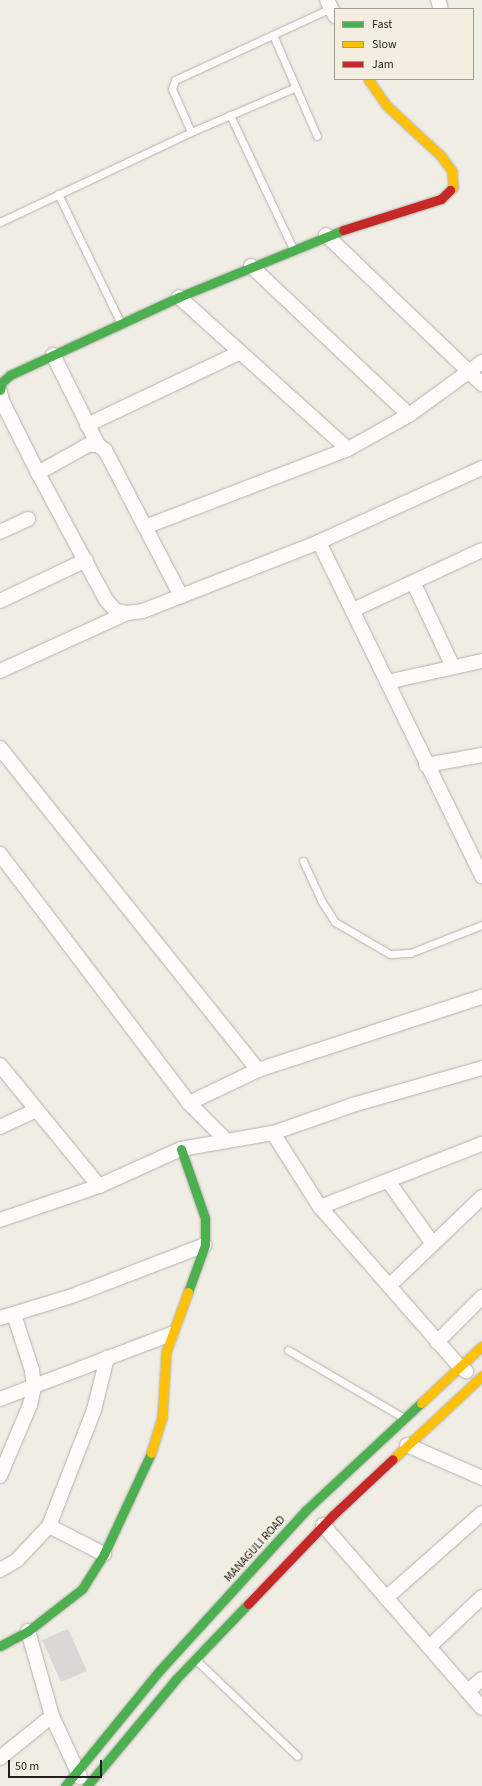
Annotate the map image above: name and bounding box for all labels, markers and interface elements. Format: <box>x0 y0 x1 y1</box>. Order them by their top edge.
legend <box>334 8 474 80</box>
text: Fast <box>372 16 392 33</box>
text: Slow <box>372 36 397 53</box>
text: Jam <box>372 56 394 73</box>
street label: MANAGULI ROAD <box>221 1513 289 1585</box>
scale bar <box>10 1752 104 1778</box>
text: 50 m <box>15 1758 39 1775</box>

